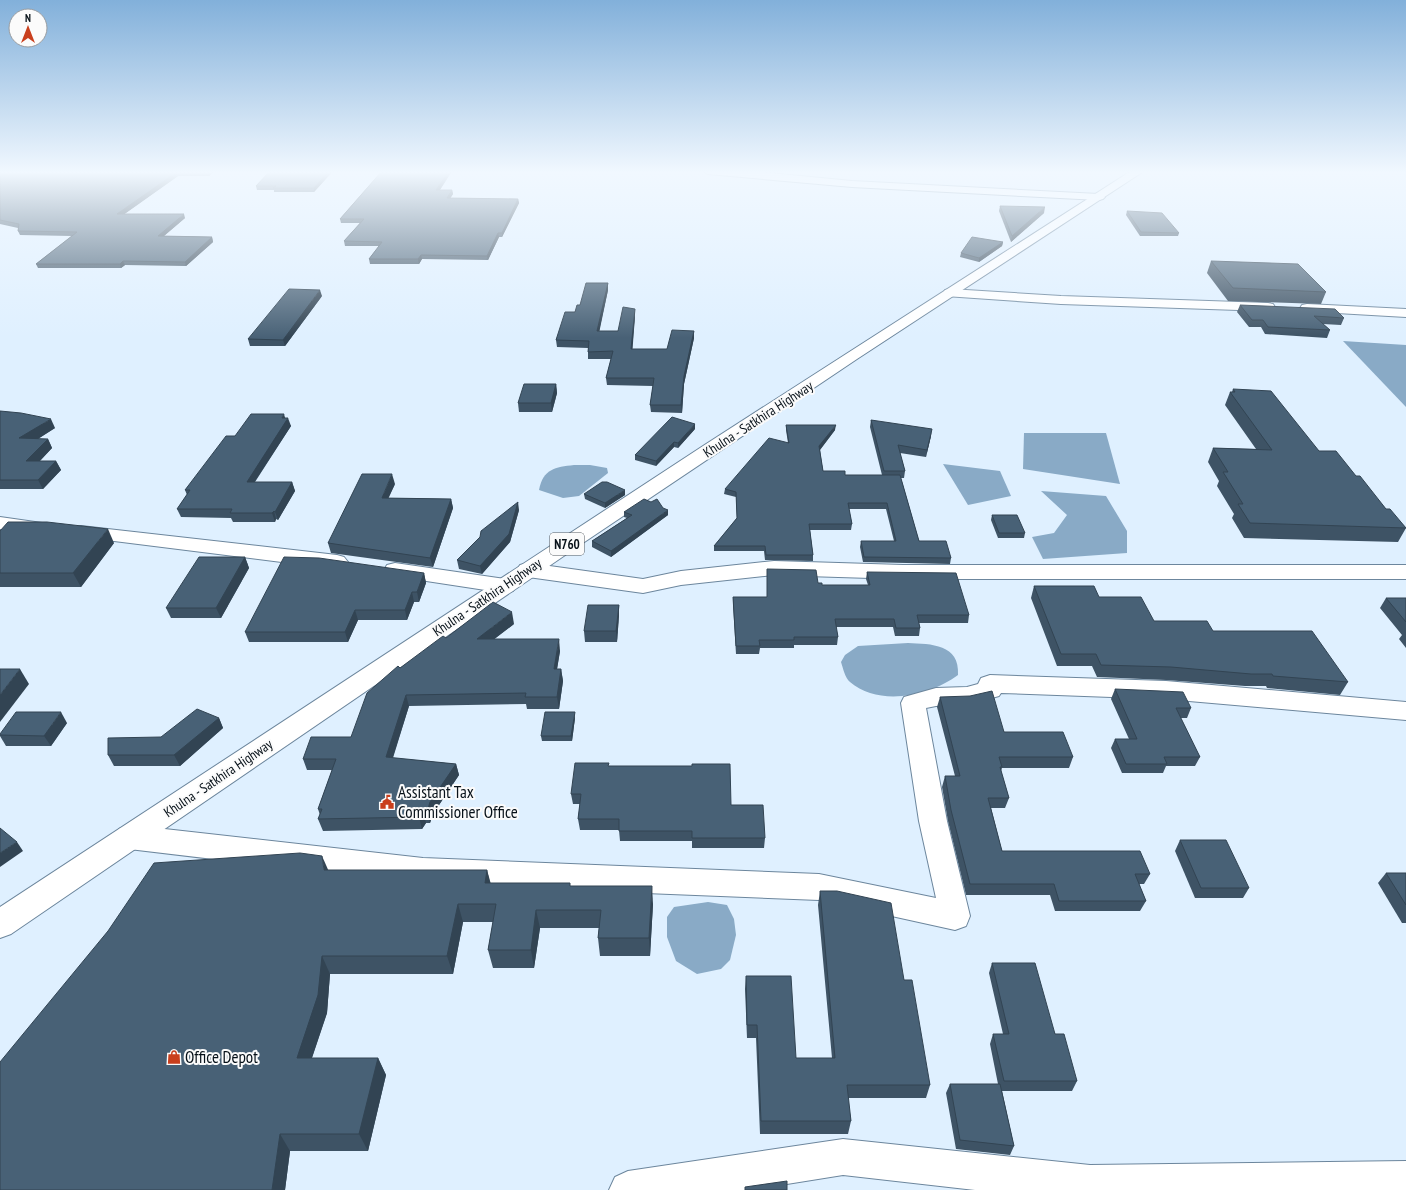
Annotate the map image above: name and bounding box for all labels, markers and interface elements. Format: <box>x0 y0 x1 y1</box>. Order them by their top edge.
north arrow <box>8 8 48 48</box>
text: N <box>25 11 31 25</box>
street label: Khulna - Satkhira Highway <box>700 376 817 461</box>
road number: N760 <box>550 533 584 555</box>
street label: Khulna - Satkhira Highway <box>429 553 545 640</box>
street label: Khulna - Satkhira Highway <box>160 734 276 821</box>
place label: Assistant Tax Commissioner Office <box>398 781 518 823</box>
public building icon: Assistant Tax Commissioner Office <box>379 794 395 810</box>
place label: Office Depot <box>185 1046 258 1068</box>
shop icon: Office Depot <box>166 1049 182 1065</box>

